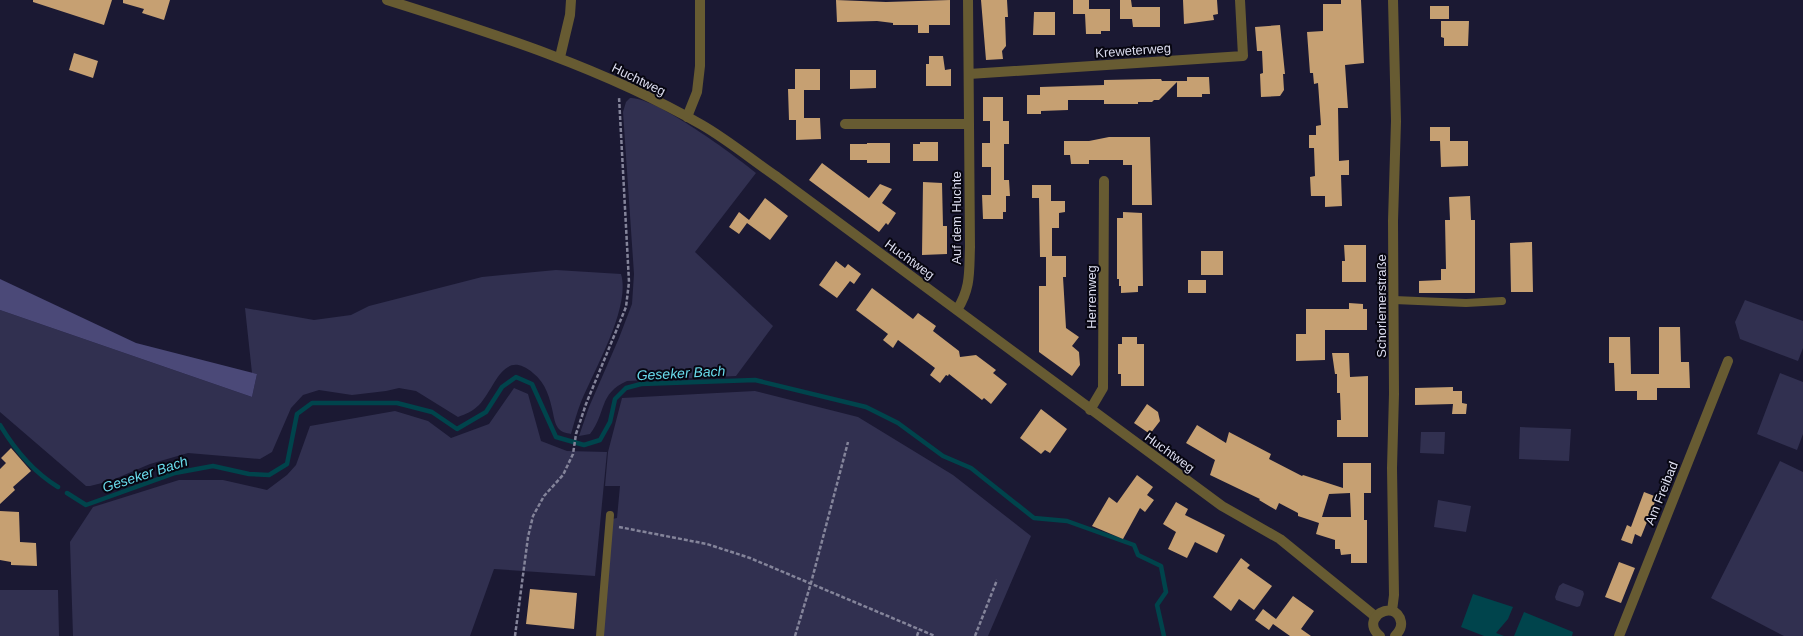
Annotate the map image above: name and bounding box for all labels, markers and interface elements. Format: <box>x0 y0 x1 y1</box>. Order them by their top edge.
street label: Kreweterweg <box>1095 40 1171 61</box>
street label: Huchtweg <box>610 60 668 99</box>
street label: Auf dem Huchte <box>949 171 964 265</box>
street label: Huchtweg <box>882 236 938 282</box>
street label: Schorlemerstraße <box>1374 254 1389 358</box>
street label: Herrenweg <box>1084 265 1099 329</box>
water label: Geseker Bach <box>636 363 726 383</box>
street label: Huchtweg <box>1142 429 1198 475</box>
water label: Geseker Bach <box>100 453 190 495</box>
street label: Am Freibad <box>1642 459 1681 527</box>

